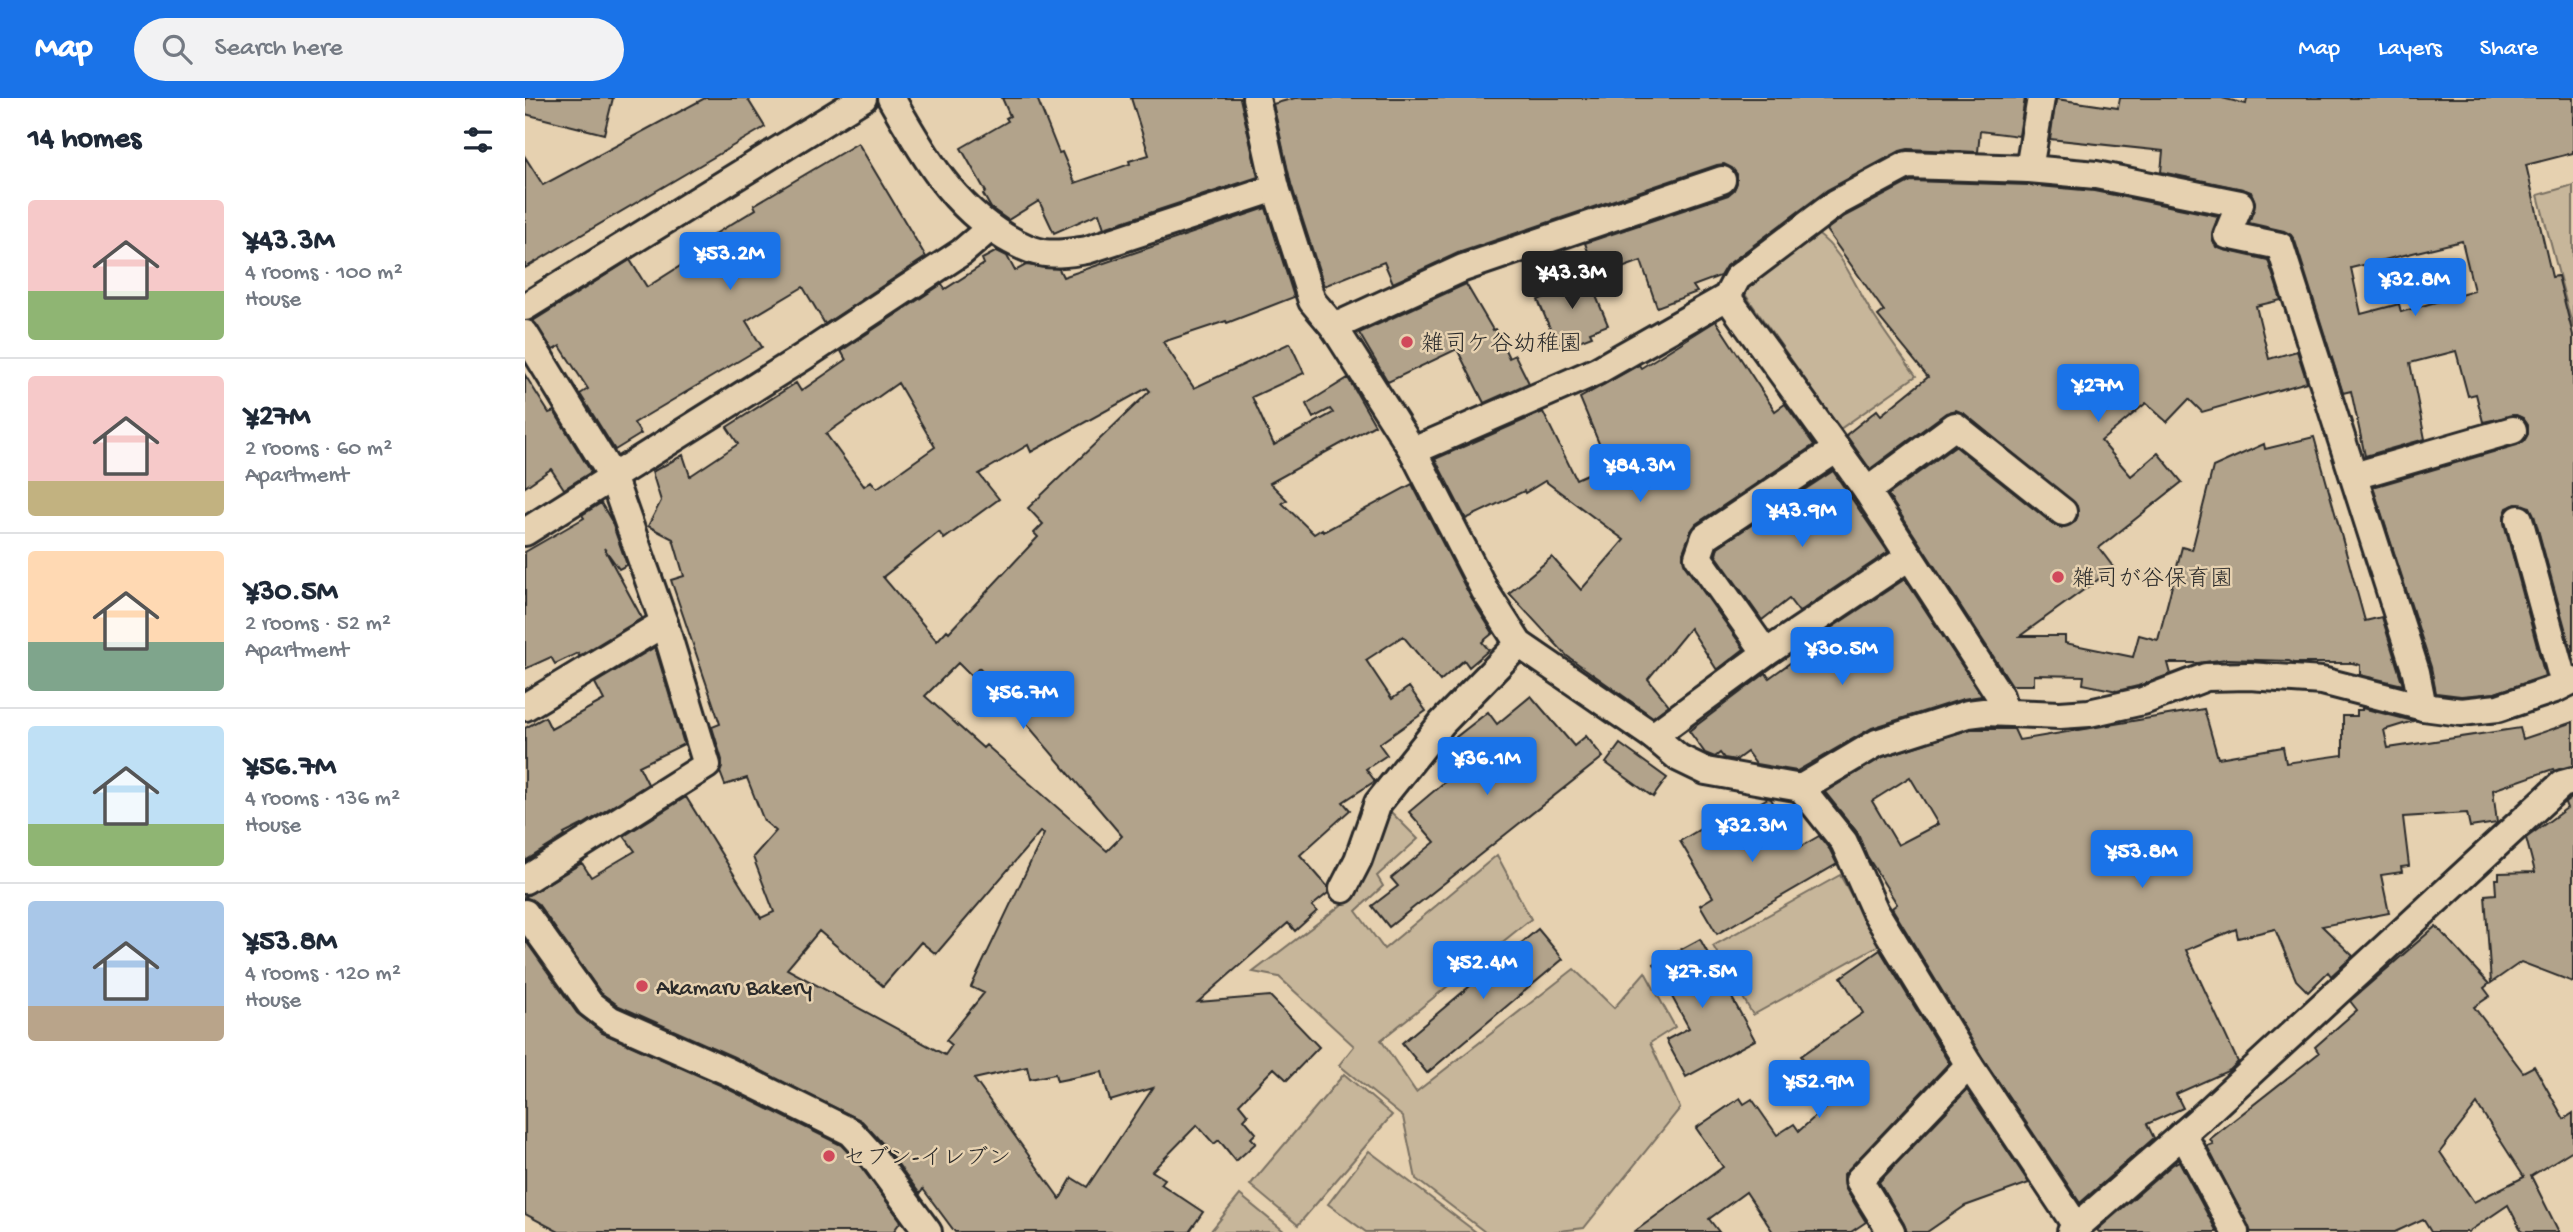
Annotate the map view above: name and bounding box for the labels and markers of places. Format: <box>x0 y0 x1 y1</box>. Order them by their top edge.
pin: ¥53.2M <box>673 232 787 292</box>
pin: ¥43.3M <box>1515 252 1629 311</box>
pin: ¥32.8M <box>2358 258 2472 318</box>
place label: 雑司ケ谷幼稚園 <box>1421 331 1582 359</box>
marker: 雑司ケ谷幼稚園 <box>1399 334 1415 350</box>
pin: ¥27M <box>2057 364 2139 424</box>
pin: ¥84.3M <box>1583 444 1697 504</box>
pin: ¥43.9M <box>1745 490 1859 549</box>
place label: 雑司が谷保育園 <box>2072 566 2233 594</box>
marker: 雑司が谷保育園 <box>2050 569 2066 585</box>
pin: ¥30.5M <box>1785 628 1899 687</box>
pin: ¥56.7M <box>966 672 1080 731</box>
pin: ¥36.1M <box>1430 738 1544 797</box>
pin: ¥32.3M <box>1695 804 1809 864</box>
pin: ¥53.8M <box>2085 830 2199 890</box>
pin: ¥52.4M <box>1426 942 1540 1001</box>
pin: ¥27.5M <box>1645 950 1759 1010</box>
place label: Akamaru Bakery <box>656 976 812 1003</box>
marker: Akamaru Bakery <box>634 978 650 994</box>
pin: ¥52.9M <box>1762 1060 1876 1120</box>
place label: セブン-イレブン <box>843 1145 1011 1173</box>
marker: セブン-イレブン <box>821 1148 837 1164</box>

